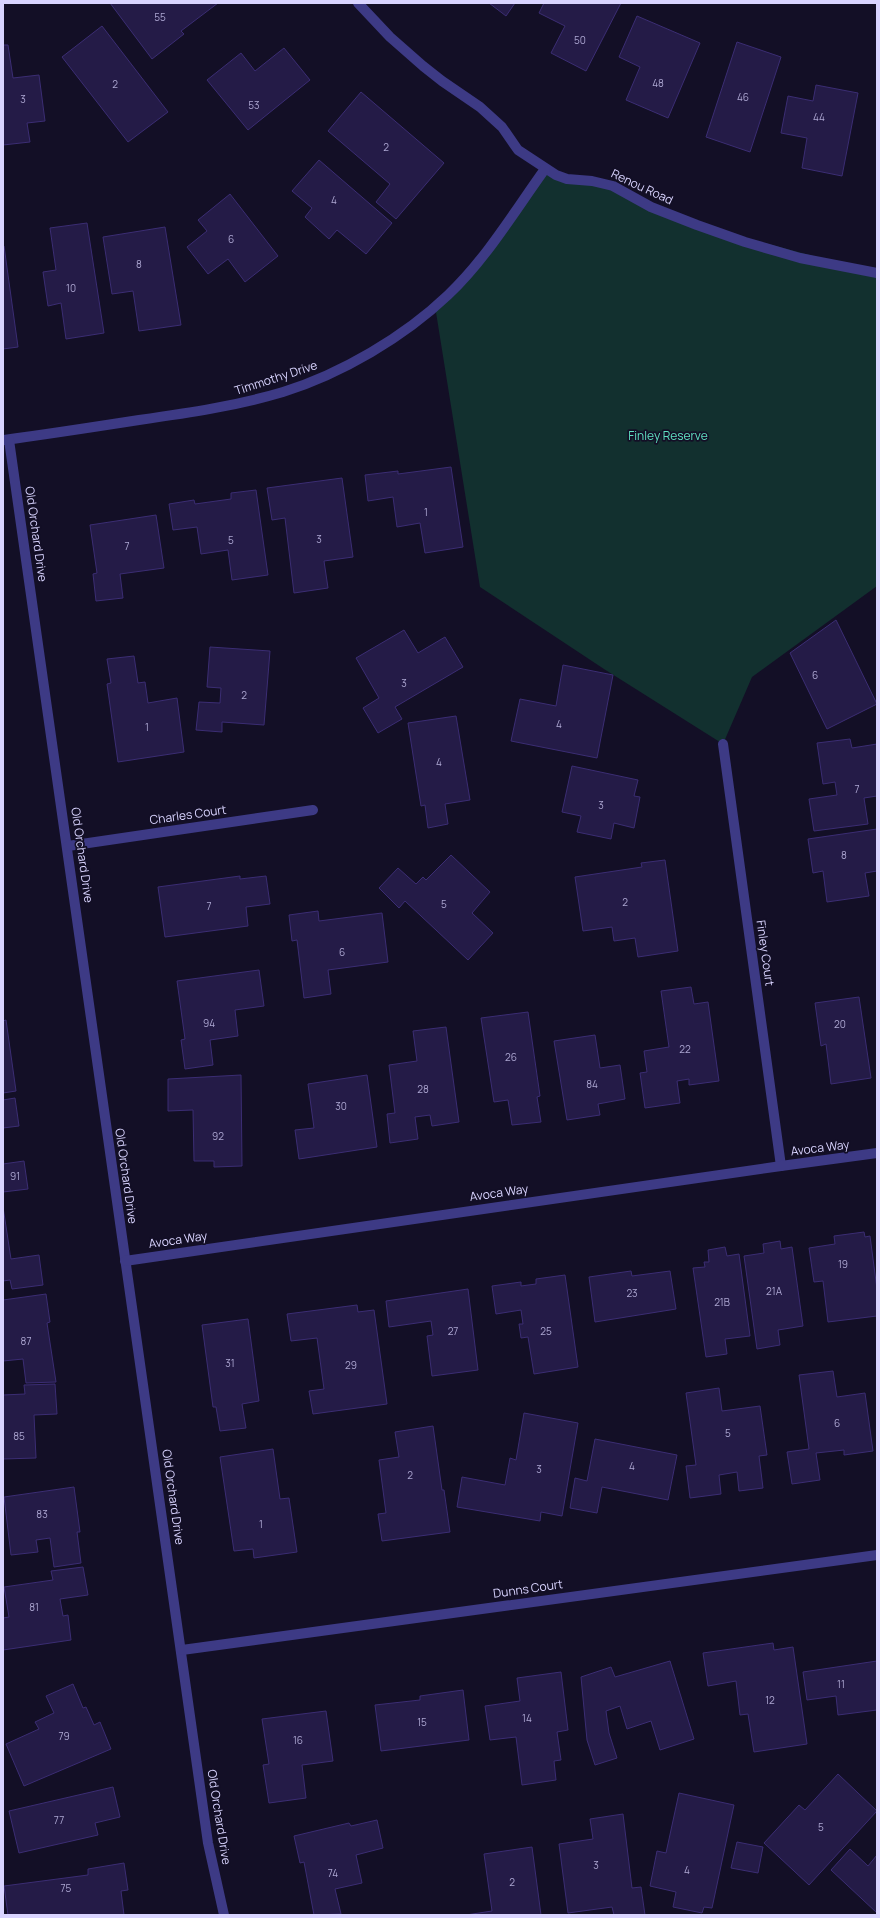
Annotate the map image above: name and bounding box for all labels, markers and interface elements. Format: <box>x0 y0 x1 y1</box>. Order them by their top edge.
house number: 55 <box>154 10 166 24</box>
house number: 50 <box>574 33 586 47</box>
house number: 48 <box>652 76 664 90</box>
house number: 2 <box>112 77 118 91</box>
house number: 46 <box>737 90 749 104</box>
house number: 3 <box>20 92 26 106</box>
house number: 53 <box>248 98 260 112</box>
house number: 44 <box>813 110 825 124</box>
house number: 2 <box>383 140 389 154</box>
street label: Renou Road <box>608 165 676 208</box>
house number: 4 <box>331 193 337 207</box>
house number: 6 <box>228 232 234 246</box>
house number: 8 <box>136 257 142 271</box>
house number: 10 <box>66 281 76 295</box>
street label: Timmothy Drive <box>232 356 319 399</box>
park label: Finley Reserve <box>628 427 708 444</box>
street label: Old Orchard Drive <box>21 485 52 583</box>
house number: 1 <box>424 505 428 519</box>
house number: 3 <box>316 532 322 546</box>
house number: 5 <box>228 533 234 547</box>
house number: 7 <box>124 539 130 553</box>
house number: 6 <box>812 668 818 682</box>
house number: 3 <box>401 676 407 690</box>
house number: 2 <box>241 688 247 702</box>
house number: 4 <box>556 717 562 731</box>
house number: 1 <box>145 720 149 734</box>
house number: 4 <box>436 755 442 769</box>
house number: 7 <box>854 782 860 796</box>
house number: 3 <box>598 798 604 812</box>
street label: Charles Court <box>149 801 228 828</box>
street label: Old Orchard Drive <box>67 806 98 904</box>
house number: 8 <box>841 848 847 862</box>
house number: 2 <box>622 895 628 909</box>
house number: 5 <box>441 897 447 911</box>
house number: 7 <box>206 899 212 913</box>
street label: Finley Court <box>752 919 779 987</box>
house number: 6 <box>339 945 345 959</box>
house number: 94 <box>203 1016 215 1030</box>
house number: 20 <box>834 1017 846 1031</box>
house number: 22 <box>679 1042 691 1056</box>
house number: 26 <box>505 1050 517 1064</box>
house number: 84 <box>586 1077 598 1091</box>
house number: 28 <box>417 1082 429 1096</box>
house number: 30 <box>335 1099 347 1113</box>
street label: Old Orchard Drive <box>111 1127 142 1225</box>
house number: 92 <box>212 1129 224 1143</box>
street label: Avoca Way <box>790 1135 851 1160</box>
house number: 91 <box>10 1169 20 1183</box>
street label: Avoca Way <box>468 1180 530 1205</box>
street label: Avoca Way <box>147 1227 209 1252</box>
house number: 19 <box>838 1257 848 1271</box>
house number: 21A <box>766 1284 783 1298</box>
house number: 23 <box>626 1286 638 1300</box>
house number: 21B <box>714 1295 730 1309</box>
house number: 27 <box>448 1324 458 1338</box>
house number: 25 <box>540 1324 552 1338</box>
house number: 87 <box>21 1334 31 1348</box>
house number: 31 <box>225 1356 235 1370</box>
house number: 29 <box>345 1358 357 1372</box>
house number: 6 <box>834 1416 840 1430</box>
house number: 5 <box>725 1426 731 1440</box>
house number: 85 <box>13 1429 25 1443</box>
street label: Old Orchard Drive <box>158 1448 189 1546</box>
house number: 4 <box>629 1459 635 1473</box>
house number: 3 <box>536 1462 542 1476</box>
house number: 2 <box>407 1468 413 1482</box>
house number: 83 <box>36 1507 48 1521</box>
house number: 1 <box>259 1517 263 1531</box>
street label: Dunns Court <box>492 1575 564 1602</box>
house number: 81 <box>29 1600 39 1614</box>
house number: 11 <box>837 1677 845 1691</box>
house number: 12 <box>765 1693 775 1707</box>
house number: 14 <box>522 1711 532 1725</box>
house number: 15 <box>417 1715 427 1729</box>
house number: 79 <box>58 1729 70 1743</box>
house number: 16 <box>293 1733 303 1747</box>
street label: Old Orchard Drive <box>204 1768 235 1866</box>
house number: 77 <box>54 1813 64 1827</box>
house number: 5 <box>818 1820 824 1834</box>
house number: 3 <box>593 1858 599 1872</box>
house number: 4 <box>684 1863 690 1877</box>
house number: 74 <box>328 1866 338 1880</box>
house number: 2 <box>509 1875 515 1889</box>
house number: 75 <box>61 1881 72 1895</box>

